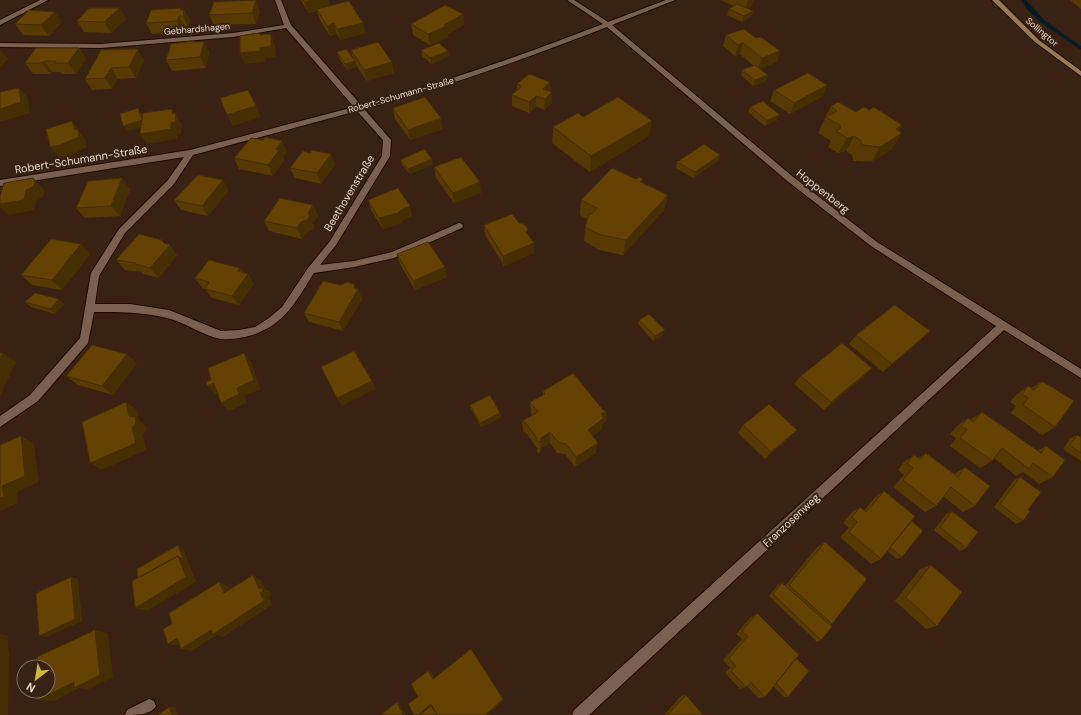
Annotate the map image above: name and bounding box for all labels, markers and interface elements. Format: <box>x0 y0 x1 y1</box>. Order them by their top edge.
street label: Sollingtor <box>1023 15 1061 50</box>
street label: Gebhardshagen <box>164 20 230 38</box>
street label: Robert-Schumann-Straße <box>347 74 455 116</box>
street label: Robert-Schumann-Straße <box>14 142 148 176</box>
street label: Beethovenstraße <box>321 152 377 234</box>
street label: Hoppenberg <box>794 166 852 216</box>
street label: Franzosenweg <box>760 490 822 550</box>
north arrow <box>16 659 56 699</box>
text: N <box>24 680 38 696</box>

